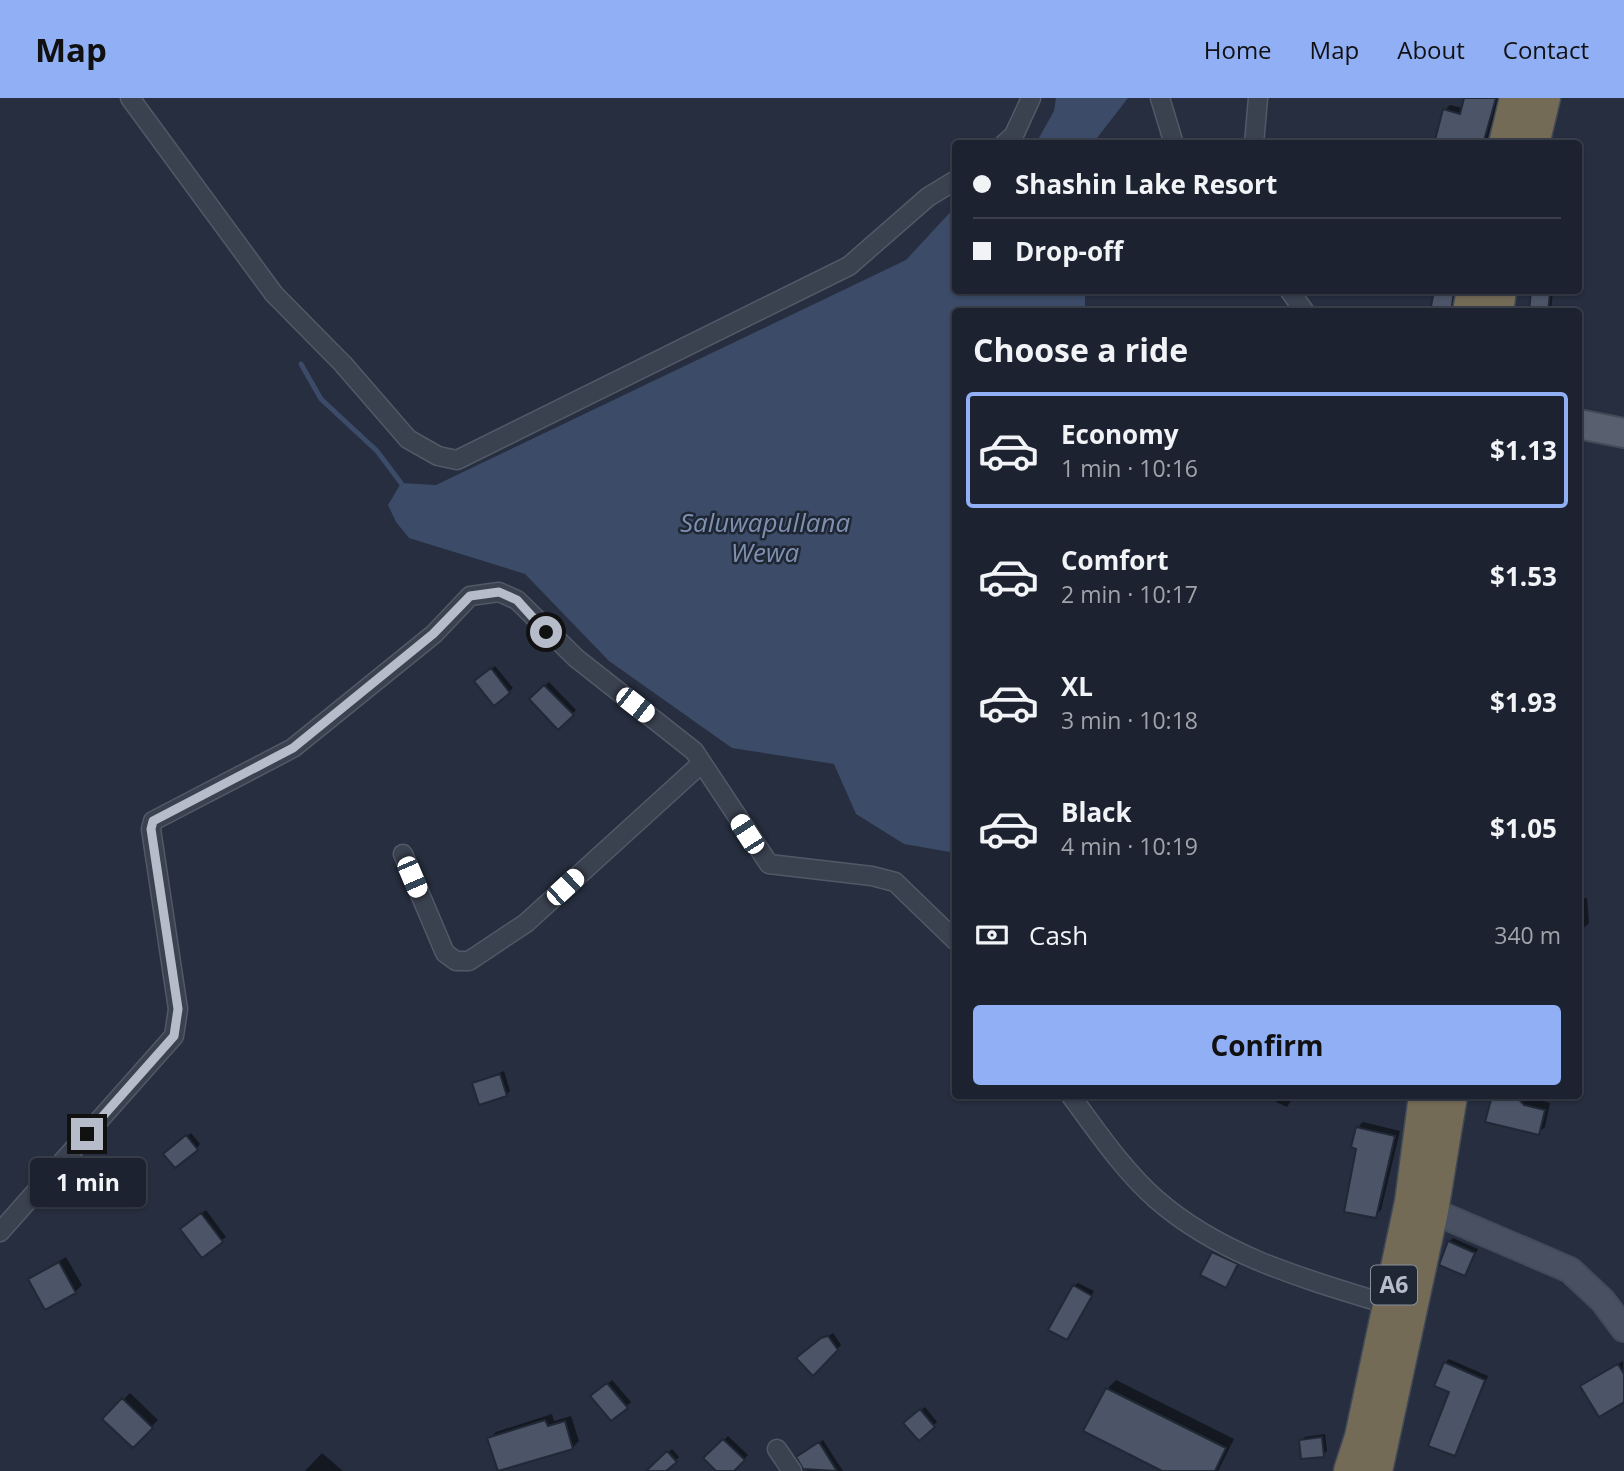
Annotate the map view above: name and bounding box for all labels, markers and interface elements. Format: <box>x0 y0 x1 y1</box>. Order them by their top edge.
text: Map <box>35 27 107 72</box>
text: Home <box>1204 33 1272 66</box>
text: Map <box>1310 33 1359 66</box>
text: About <box>1397 33 1465 66</box>
text: Contact <box>1503 33 1589 66</box>
text: Shashin Lake Resort <box>1015 166 1277 202</box>
text: Drop-off <box>1015 233 1123 269</box>
text: Choose a ride <box>973 328 1188 371</box>
text: Economy <box>1061 416 1179 452</box>
icon: car <box>977 419 1040 482</box>
text: $1.13 <box>1490 432 1557 468</box>
text: 1 min · 10:16 <box>1061 452 1198 484</box>
water label: Saluwapullana Wewa <box>680 504 850 570</box>
text: Comfort <box>1061 542 1168 578</box>
icon: car <box>977 545 1040 608</box>
text: $1.53 <box>1490 558 1557 594</box>
text: 2 min · 10:17 <box>1061 578 1198 610</box>
route start <box>530 616 562 648</box>
text: XL <box>1061 668 1093 704</box>
icon: car <box>977 671 1040 734</box>
car <box>612 684 659 726</box>
text: $1.93 <box>1490 684 1557 720</box>
text: 3 min · 10:18 <box>1061 704 1198 736</box>
text: Black <box>1061 794 1132 830</box>
icon: car <box>977 797 1040 860</box>
text: $1.05 <box>1490 810 1557 846</box>
car <box>727 811 768 857</box>
text: 4 min · 10:19 <box>1061 830 1198 862</box>
car <box>395 854 430 900</box>
car <box>543 865 588 909</box>
icon: cash <box>973 916 1011 954</box>
text: Cash <box>1029 917 1088 953</box>
text: 340 m <box>1494 919 1561 951</box>
button: Confirm <box>973 1005 1561 1085</box>
route end <box>71 1118 103 1150</box>
callout: 1 min <box>29 1158 145 1208</box>
text: 1 min <box>56 1166 120 1198</box>
road number: A6 <box>1371 1266 1417 1304</box>

